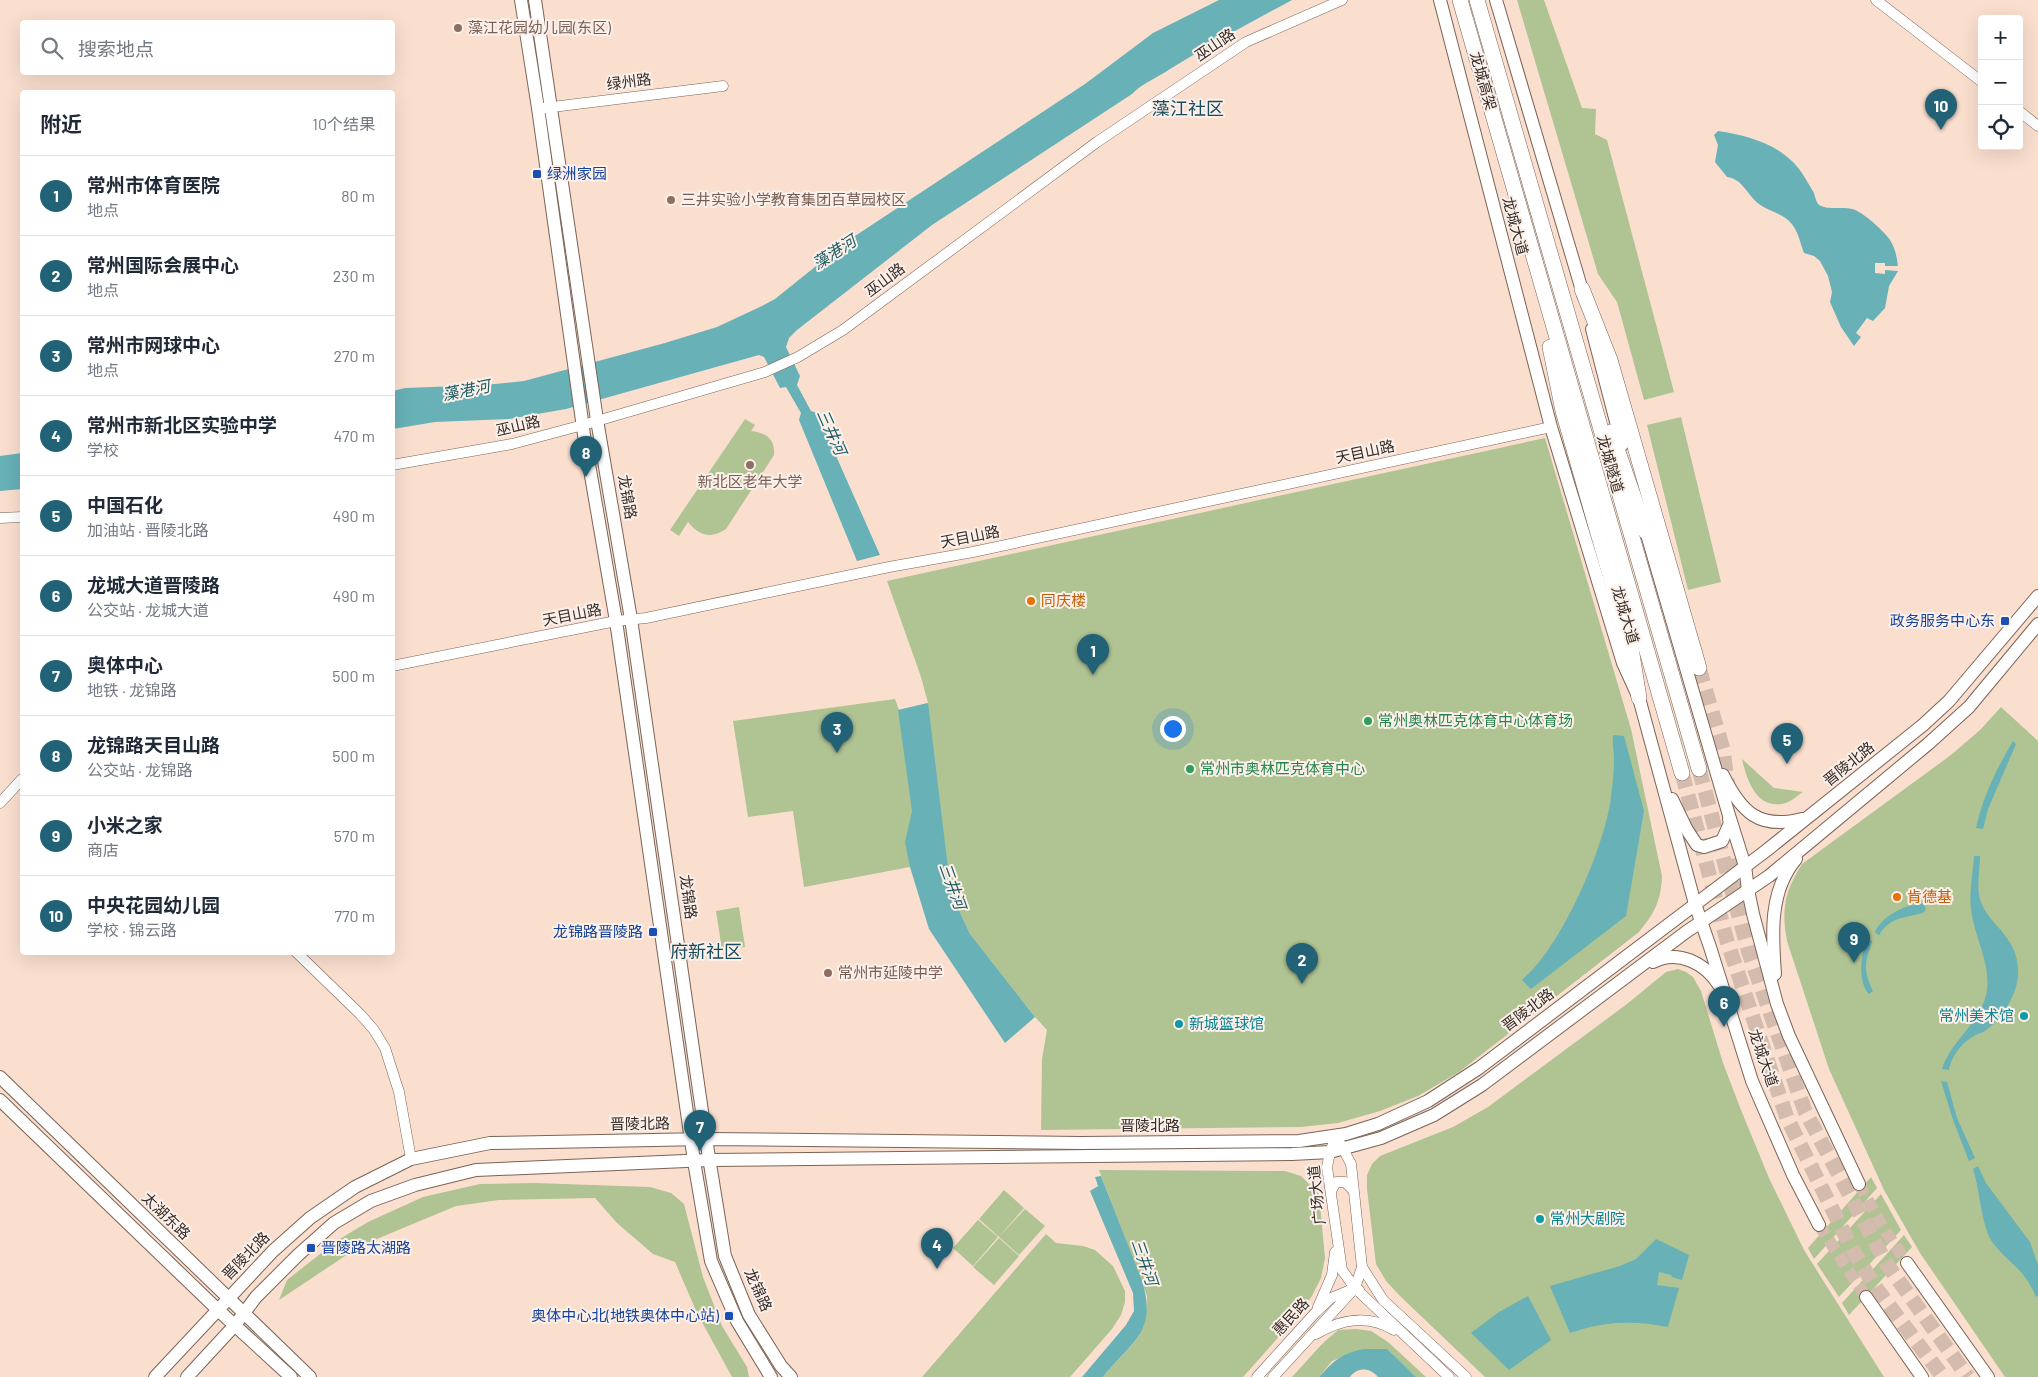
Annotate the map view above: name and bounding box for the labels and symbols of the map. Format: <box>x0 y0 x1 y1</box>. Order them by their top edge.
place label: 藻江花园幼儿园(东区) <box>468 18 611 36</box>
marker: 藻江花园幼儿园(东区) <box>452 22 464 34</box>
street label: 巫山路 <box>1191 24 1238 64</box>
street label: 龙城高架 <box>1467 49 1501 112</box>
street label: 绿州路 <box>605 69 652 93</box>
pin: 10 <box>1925 89 1957 130</box>
district label: 藻江社区 <box>1152 97 1224 119</box>
place label: 绿洲家园 <box>547 164 607 182</box>
marker: 绿洲家园 <box>531 168 543 180</box>
place label: 三井实验小学教育集团百草园校区 <box>681 190 906 208</box>
marker: 三井实验小学教育集团百草园校区 <box>665 194 677 206</box>
street label: 龙城大道 <box>1500 194 1532 257</box>
water label: 藻港河 <box>808 229 862 273</box>
street label: 巫山路 <box>861 258 908 300</box>
water label: 藻港河 <box>441 375 494 403</box>
water label: 三井河 <box>814 406 852 460</box>
street label: 巫山路 <box>494 411 542 439</box>
street label: 龙城隧道 <box>1594 432 1628 495</box>
pin: 8 <box>570 436 602 477</box>
street label: 天目山路 <box>1334 436 1396 466</box>
marker: 新北区老年大学 <box>744 459 756 471</box>
place label: 新北区老年大学 <box>697 472 803 490</box>
street label: 龙锦路 <box>615 473 641 521</box>
street label: 天目山路 <box>939 521 1001 551</box>
street label: 龙城大道 <box>1609 583 1643 646</box>
place label: 同庆楼 <box>1041 591 1086 609</box>
marker: 同庆楼 <box>1025 595 1037 607</box>
street label: 天目山路 <box>541 599 603 629</box>
place label: 政务服务中心东 <box>1890 611 1995 629</box>
marker: 政务服务中心东 <box>1999 615 2011 627</box>
pin: 1 <box>1077 634 1109 675</box>
place label: 常州奥林匹克体育中心体育场 <box>1378 711 1573 729</box>
pin: 3 <box>821 712 853 753</box>
marker: 常州奥林匹克体育中心体育场 <box>1362 715 1374 727</box>
your location <box>1160 716 1186 742</box>
pin: 5 <box>1771 723 1803 764</box>
street label: 晋陵北路 <box>1819 737 1877 789</box>
place label: 常州市奥林匹克体育中心 <box>1200 759 1365 777</box>
marker: 常州市奥林匹克体育中心 <box>1184 763 1196 775</box>
water label: 三井河 <box>936 860 972 914</box>
street label: 龙锦路 <box>677 873 701 920</box>
place label: 肯德基 <box>1907 887 1952 905</box>
marker: 肯德基 <box>1891 891 1903 903</box>
place label: 龙锦路晋陵路 <box>553 922 643 940</box>
pin: 9 <box>1838 922 1870 963</box>
marker: 龙锦路晋陵路 <box>647 926 659 938</box>
district label: 府新社区 <box>670 940 742 962</box>
pin: 2 <box>1286 943 1318 984</box>
place label: 常州市延陵中学 <box>838 963 943 981</box>
marker: 常州市延陵中学 <box>822 967 834 979</box>
street label: 晋陵北路 <box>1498 984 1557 1034</box>
pin: 6 <box>1708 986 1740 1027</box>
place label: 常州美术馆 <box>1939 1006 2014 1024</box>
marker: 常州美术馆 <box>2018 1010 2030 1022</box>
place label: 新城篮球馆 <box>1189 1014 1264 1032</box>
marker: 新城篮球馆 <box>1173 1018 1185 1030</box>
street label: 龙城大道 <box>1746 1026 1782 1089</box>
pin: 7 <box>684 1110 716 1151</box>
street label: 晋陵北路 <box>610 1113 670 1133</box>
street label: 晋陵北路 <box>1120 1116 1180 1134</box>
street label: 广场大道 <box>1304 1164 1328 1226</box>
street label: 太湖东路 <box>139 1188 195 1243</box>
place label: 常州大剧院 <box>1550 1209 1625 1227</box>
marker: 常州大剧院 <box>1534 1213 1546 1225</box>
street label: 晋陵北路 <box>218 1227 273 1283</box>
pin: 4 <box>921 1228 953 1269</box>
water label: 三井河 <box>1129 1236 1163 1290</box>
place label: 晋陵路太湖路 <box>321 1238 411 1256</box>
marker: 晋陵路太湖路 <box>305 1242 317 1254</box>
street label: 龙锦路 <box>742 1265 776 1314</box>
street label: 惠民路 <box>1268 1294 1312 1339</box>
place label: 奥体中心北(地铁奥体中心站) <box>531 1306 719 1324</box>
marker: 奥体中心北(地铁奥体中心站) <box>723 1310 735 1322</box>

